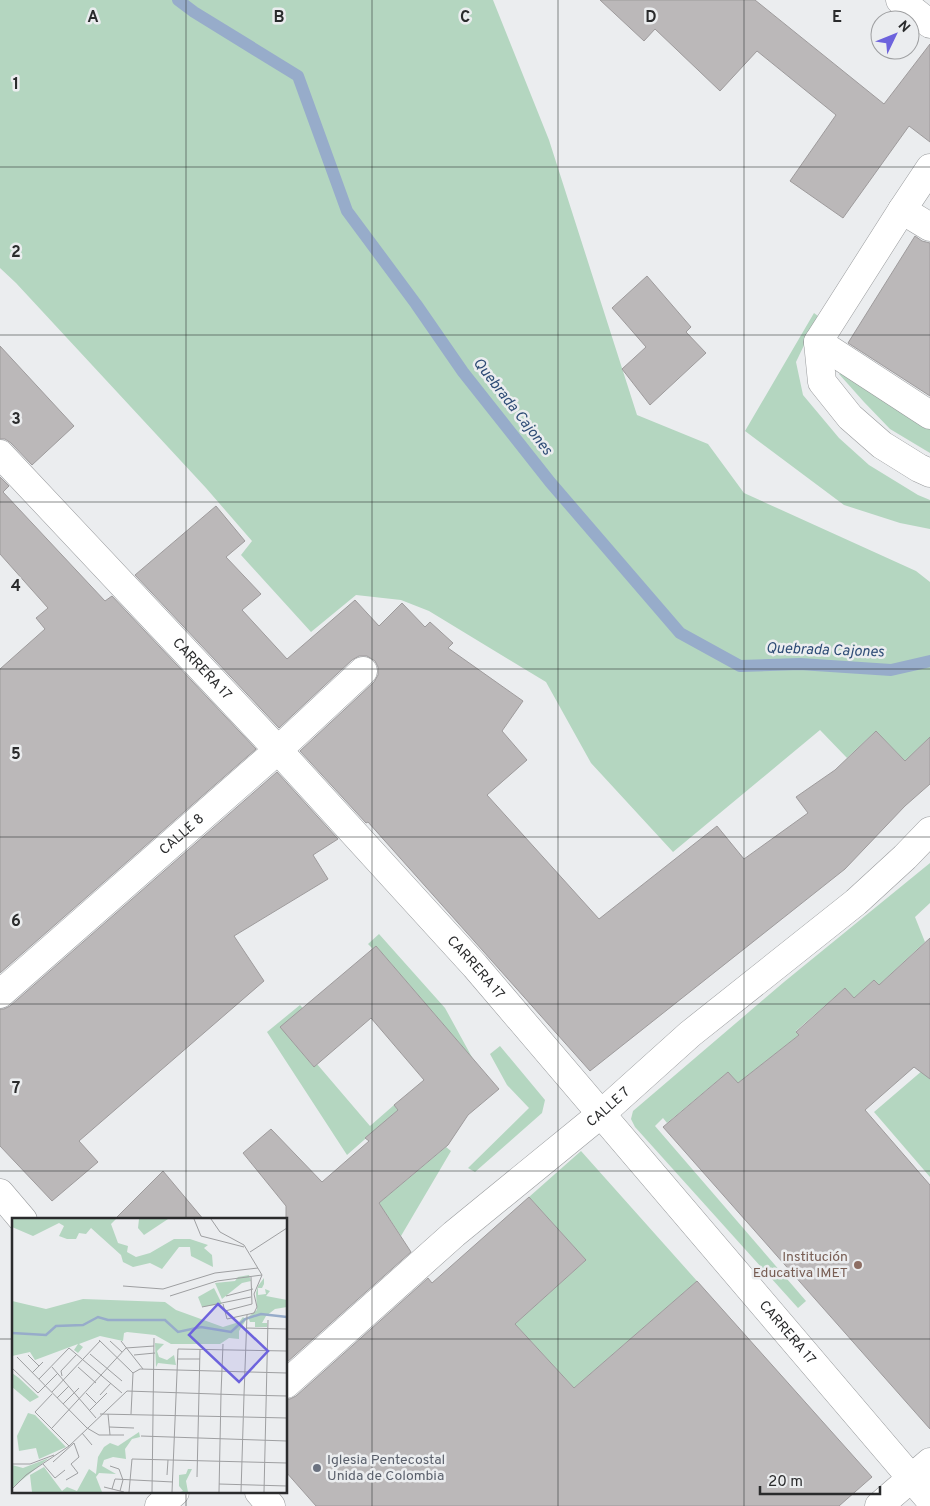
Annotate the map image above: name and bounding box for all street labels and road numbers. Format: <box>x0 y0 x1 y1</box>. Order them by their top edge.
street label: CARRERA 17 <box>169 635 235 704</box>
street label: CALLE 8 <box>156 810 208 859</box>
street label: CARRERA 17 <box>443 932 508 1003</box>
street label: CALLE 7 <box>583 1084 634 1131</box>
street label: CARRERA 17 <box>755 1297 819 1368</box>

